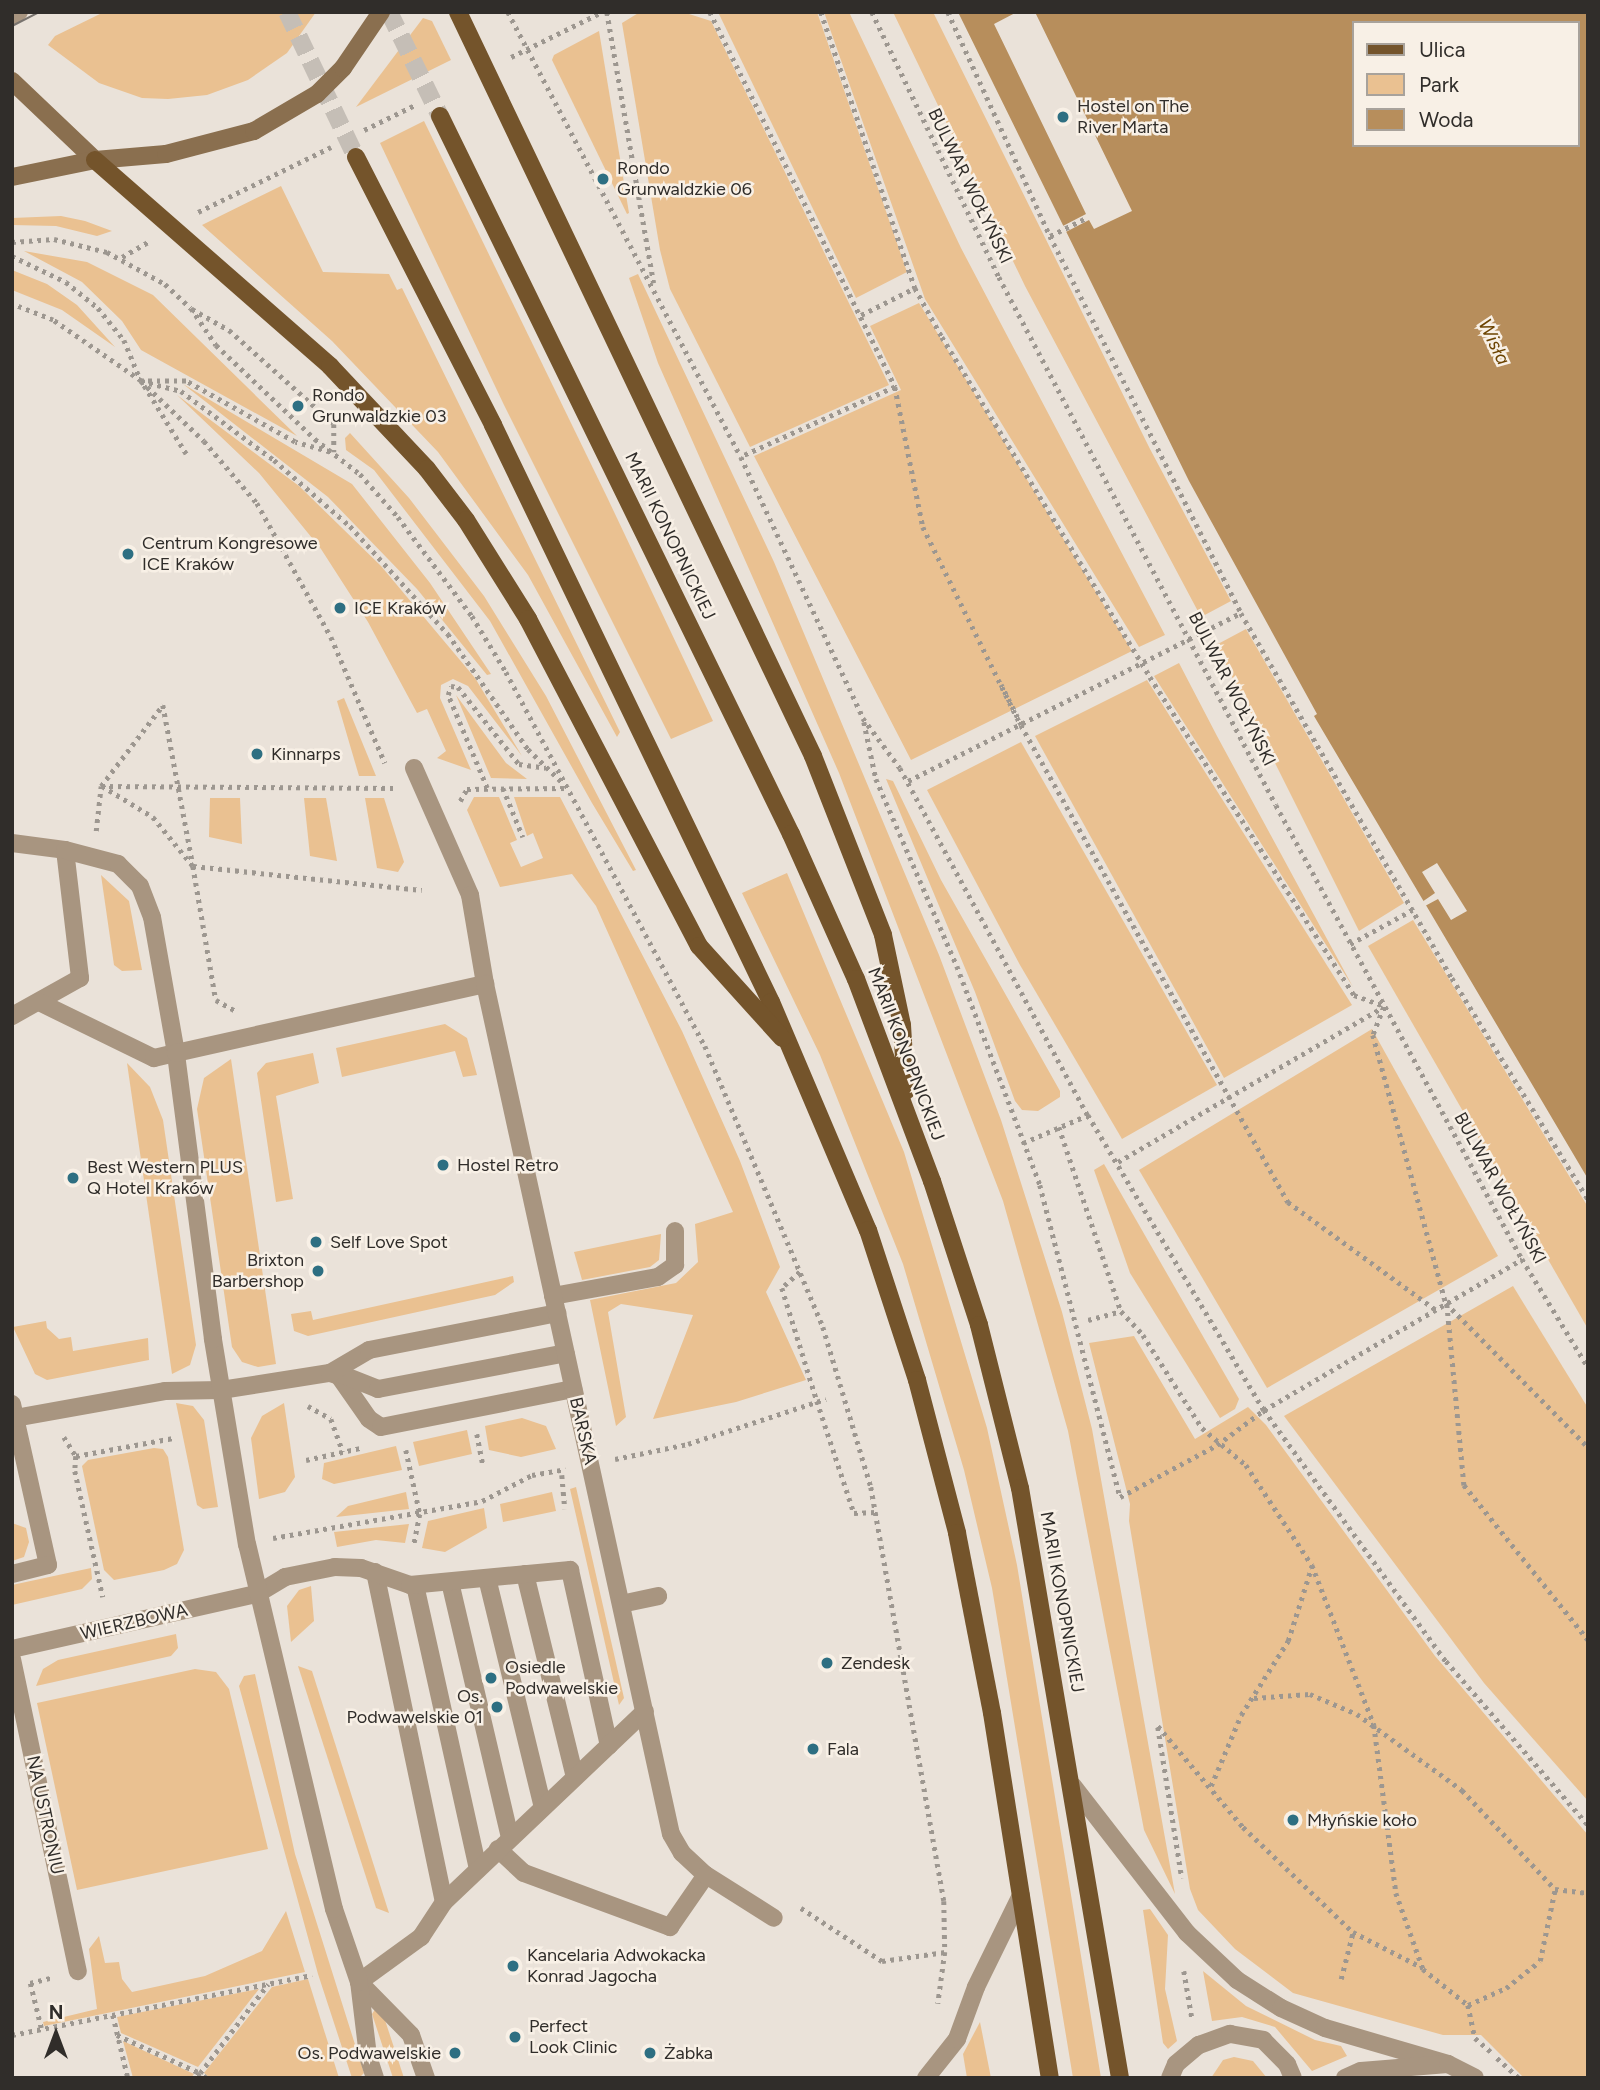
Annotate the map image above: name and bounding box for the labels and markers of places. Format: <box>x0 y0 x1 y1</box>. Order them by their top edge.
place label: Hostel on The River Marta <box>1077 96 1189 138</box>
marker: Hostel on The River Marta <box>1055 109 1071 125</box>
place label: Rondo Grunwaldzkie 06 <box>617 158 752 200</box>
marker: Rondo Grunwaldzkie 06 <box>595 171 611 187</box>
place label: Rondo Grunwaldzkie 03 <box>312 385 447 428</box>
marker: Rondo Grunwaldzkie 03 <box>290 398 306 414</box>
place label: Centrum Kongresowe ICE Kraków <box>142 533 318 576</box>
marker: Centrum Kongresowe ICE Kraków <box>120 546 136 562</box>
place label: ICE Kraków <box>354 597 446 619</box>
marker: ICE Kraków <box>332 600 348 616</box>
place label: Kinnarps <box>271 743 341 765</box>
marker: Kinnarps <box>249 746 265 762</box>
place label: Hostel Retro <box>457 1154 559 1176</box>
place label: Best Western PLUS Q Hotel Kraków <box>87 1157 243 1200</box>
marker: Hostel Retro <box>435 1157 451 1173</box>
marker: Best Western PLUS Q Hotel Kraków <box>65 1170 81 1186</box>
place label: Self Love Spot <box>330 1231 448 1253</box>
marker: Self Love Spot <box>308 1234 324 1250</box>
place label: Brixton Barbershop <box>212 1250 304 1292</box>
marker: Brixton Barbershop <box>310 1263 326 1279</box>
place label: Zendesk <box>841 1652 910 1674</box>
marker: Zendesk <box>819 1655 835 1671</box>
place label: Osiedle Podwawelskie <box>505 1657 618 1700</box>
marker: Osiedle Podwawelskie <box>483 1670 499 1686</box>
place label: Os. Podwawelskie 01 <box>347 1686 483 1728</box>
marker: Os. Podwawelskie 01 <box>489 1699 505 1715</box>
place label: Fala <box>827 1738 859 1760</box>
marker: Fala <box>805 1741 821 1757</box>
place label: Młyńskie koło <box>1307 1809 1417 1831</box>
marker: Młyńskie koło <box>1285 1812 1301 1828</box>
place label: Kancelaria Adwokacka Konrad Jagocha <box>527 1945 706 1988</box>
marker: Kancelaria Adwokacka Konrad Jagocha <box>505 1958 521 1974</box>
place label: Perfect Look Clinic <box>529 2016 617 2058</box>
marker: Perfect Look Clinic <box>507 2029 523 2045</box>
place label: Os. Podwawelskie <box>297 2042 441 2064</box>
place label: Żabka <box>664 2042 713 2064</box>
marker: Os. Podwawelskie <box>447 2045 463 2061</box>
marker: Żabka <box>642 2045 658 2061</box>

